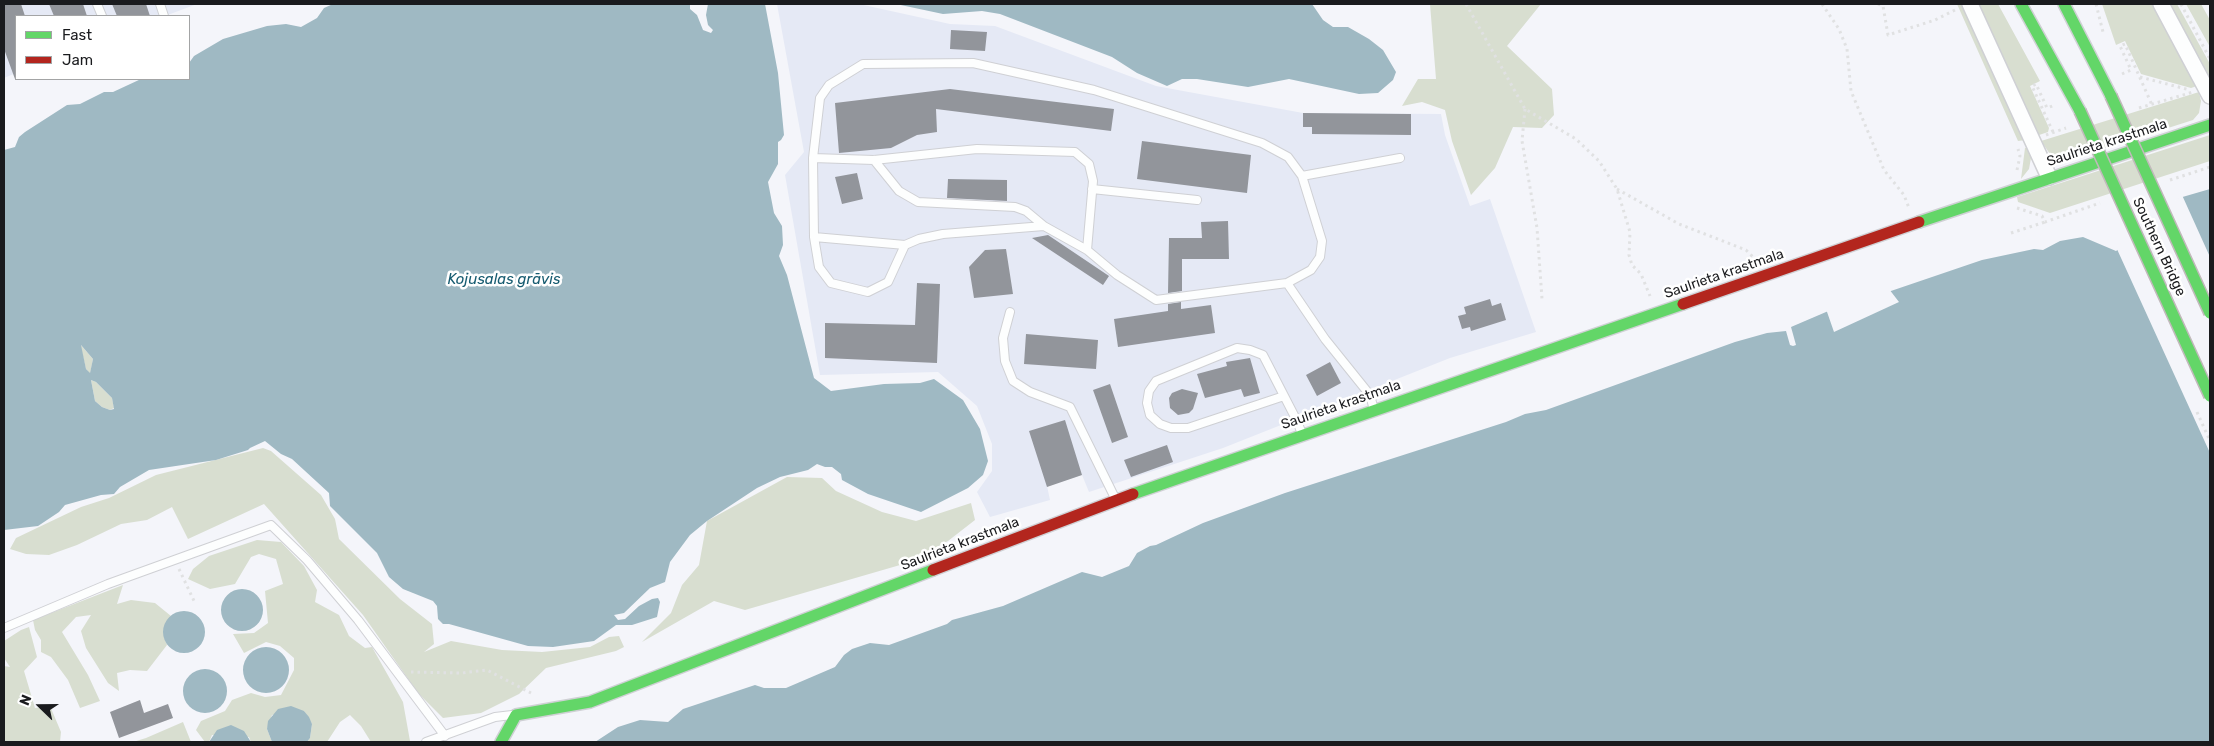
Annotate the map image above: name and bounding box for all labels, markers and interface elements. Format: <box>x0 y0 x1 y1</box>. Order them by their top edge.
legend <box>15 15 190 80</box>
text: Fast <box>62 26 92 44</box>
text: Jam <box>62 51 93 69</box>
street label: Saulrieta krastmala <box>2045 116 2169 170</box>
street label: Southern Bridge <box>2129 195 2189 299</box>
street label: Saulrieta krastmala <box>1662 246 1786 302</box>
water label: Kojusalas grāvis <box>447 271 561 289</box>
street label: Saulrieta krastmala <box>1279 377 1403 433</box>
street label: Saulrieta krastmala <box>898 514 1022 574</box>
north arrow <box>15 681 65 731</box>
text: N <box>16 692 35 708</box>

